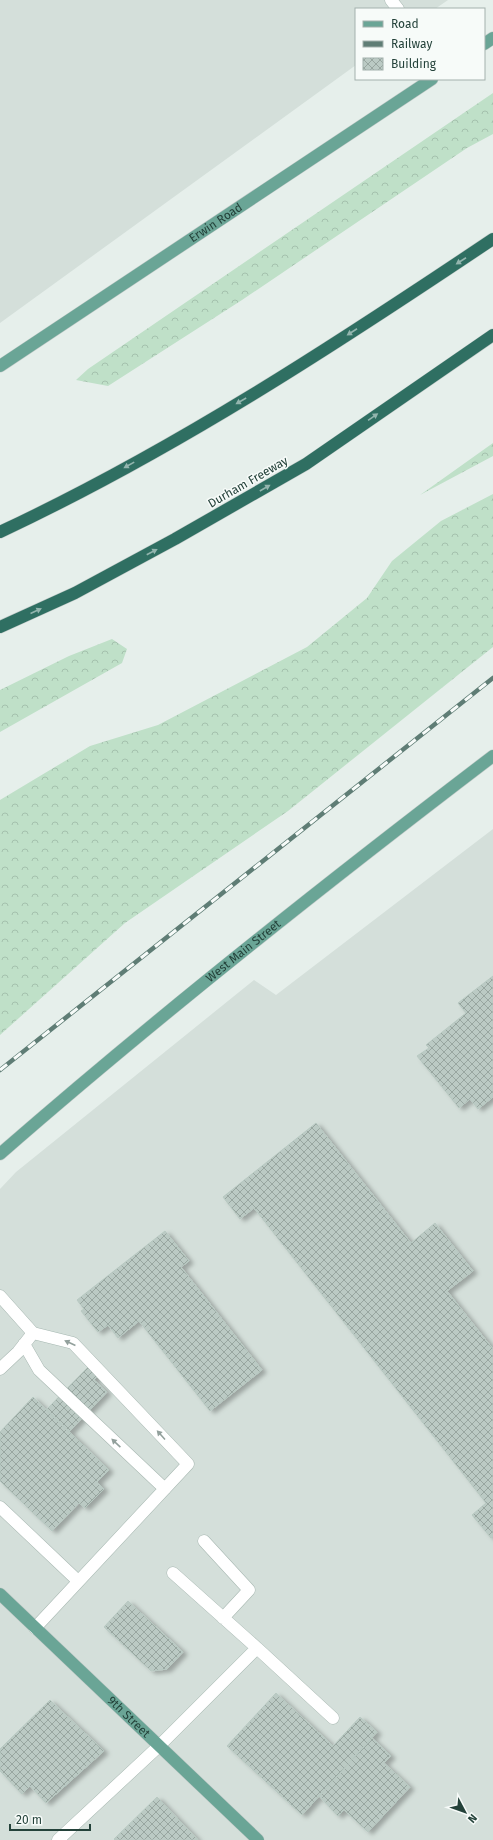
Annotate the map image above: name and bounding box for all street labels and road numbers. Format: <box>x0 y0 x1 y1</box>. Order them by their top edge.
street label: Erwin Road <box>186 200 245 245</box>
street label: Durham Freeway <box>206 453 291 511</box>
street label: West Main Street <box>203 916 284 985</box>
street label: 9th Street <box>105 1693 153 1741</box>

